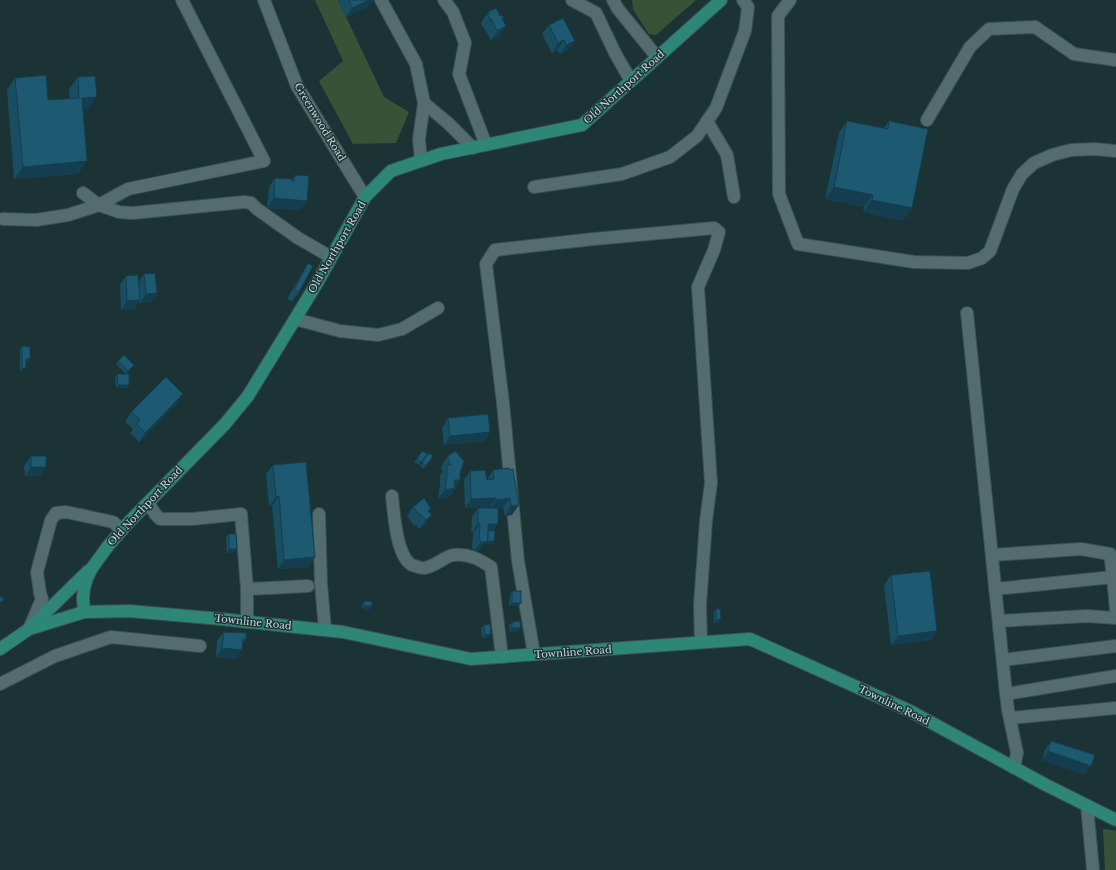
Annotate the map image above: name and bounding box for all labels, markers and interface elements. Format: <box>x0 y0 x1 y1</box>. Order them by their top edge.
street label: Old Northport Road <box>581 47 667 127</box>
street label: Greenwood Road <box>291 80 349 164</box>
street label: Old Northport Road <box>305 198 369 295</box>
street label: Old Northport Road <box>105 463 185 549</box>
street label: Townline Road <box>214 611 292 633</box>
street label: Townline Road <box>534 643 612 661</box>
street label: Townline Road <box>856 682 932 728</box>

